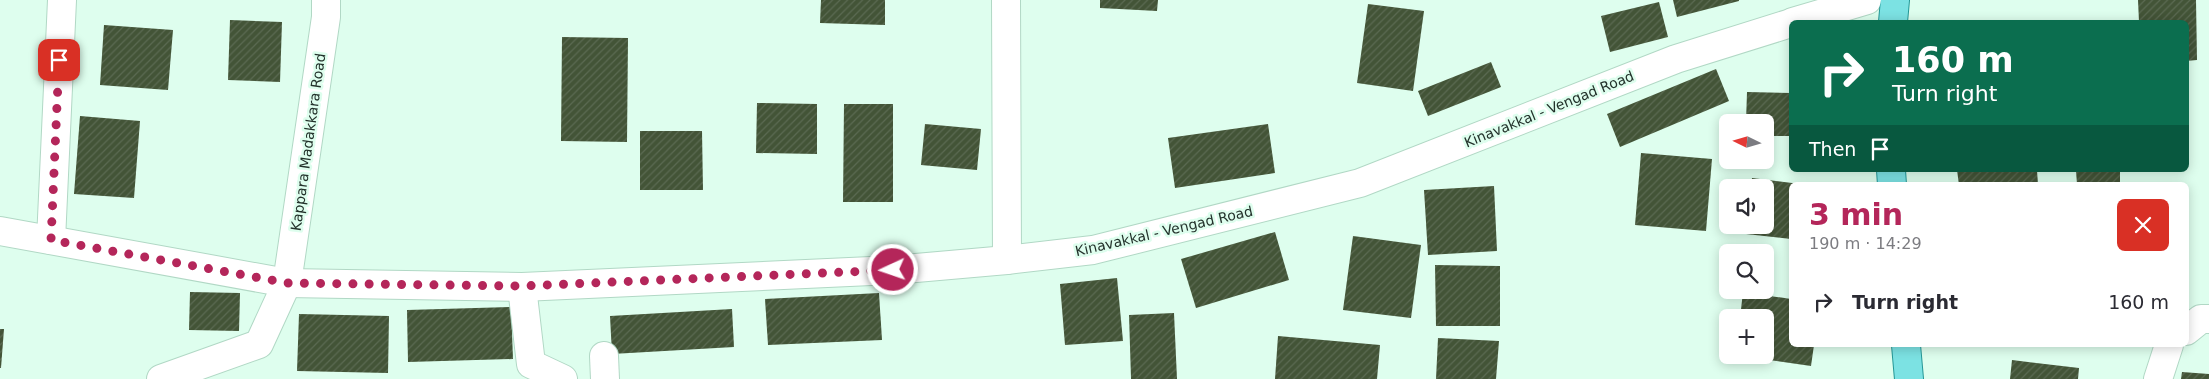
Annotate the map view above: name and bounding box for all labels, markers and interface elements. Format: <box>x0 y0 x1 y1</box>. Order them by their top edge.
pin <box>38 39 80 81</box>
icon: right <box>1809 40 1874 105</box>
text: 160 m <box>1892 40 2014 80</box>
icon: arrive <box>45 46 73 74</box>
street label: Kappara Madakkara Road <box>288 52 328 232</box>
street label: Kinavakkal - Vengad Road <box>1462 68 1636 150</box>
text: Turn right <box>1892 81 1997 106</box>
north arrow <box>1719 114 1774 169</box>
map controls <box>1719 114 1774 364</box>
icon: arrive <box>1866 135 1894 163</box>
text: Then <box>1809 138 1856 160</box>
button: sound <box>1719 179 1774 234</box>
text: 3 min <box>1809 197 1903 232</box>
button: close <box>2117 199 2169 251</box>
street label: Kinavakkal - Vengad Road <box>1074 203 1254 259</box>
text: 190 m · 14:29 <box>1809 234 1922 253</box>
position arrow <box>866 243 918 295</box>
button: search <box>1719 244 1774 299</box>
icon: right <box>1809 288 1837 316</box>
text: Turn right <box>1852 291 1958 313</box>
text: 160 m <box>2108 291 2169 313</box>
button: + <box>1719 309 1774 364</box>

